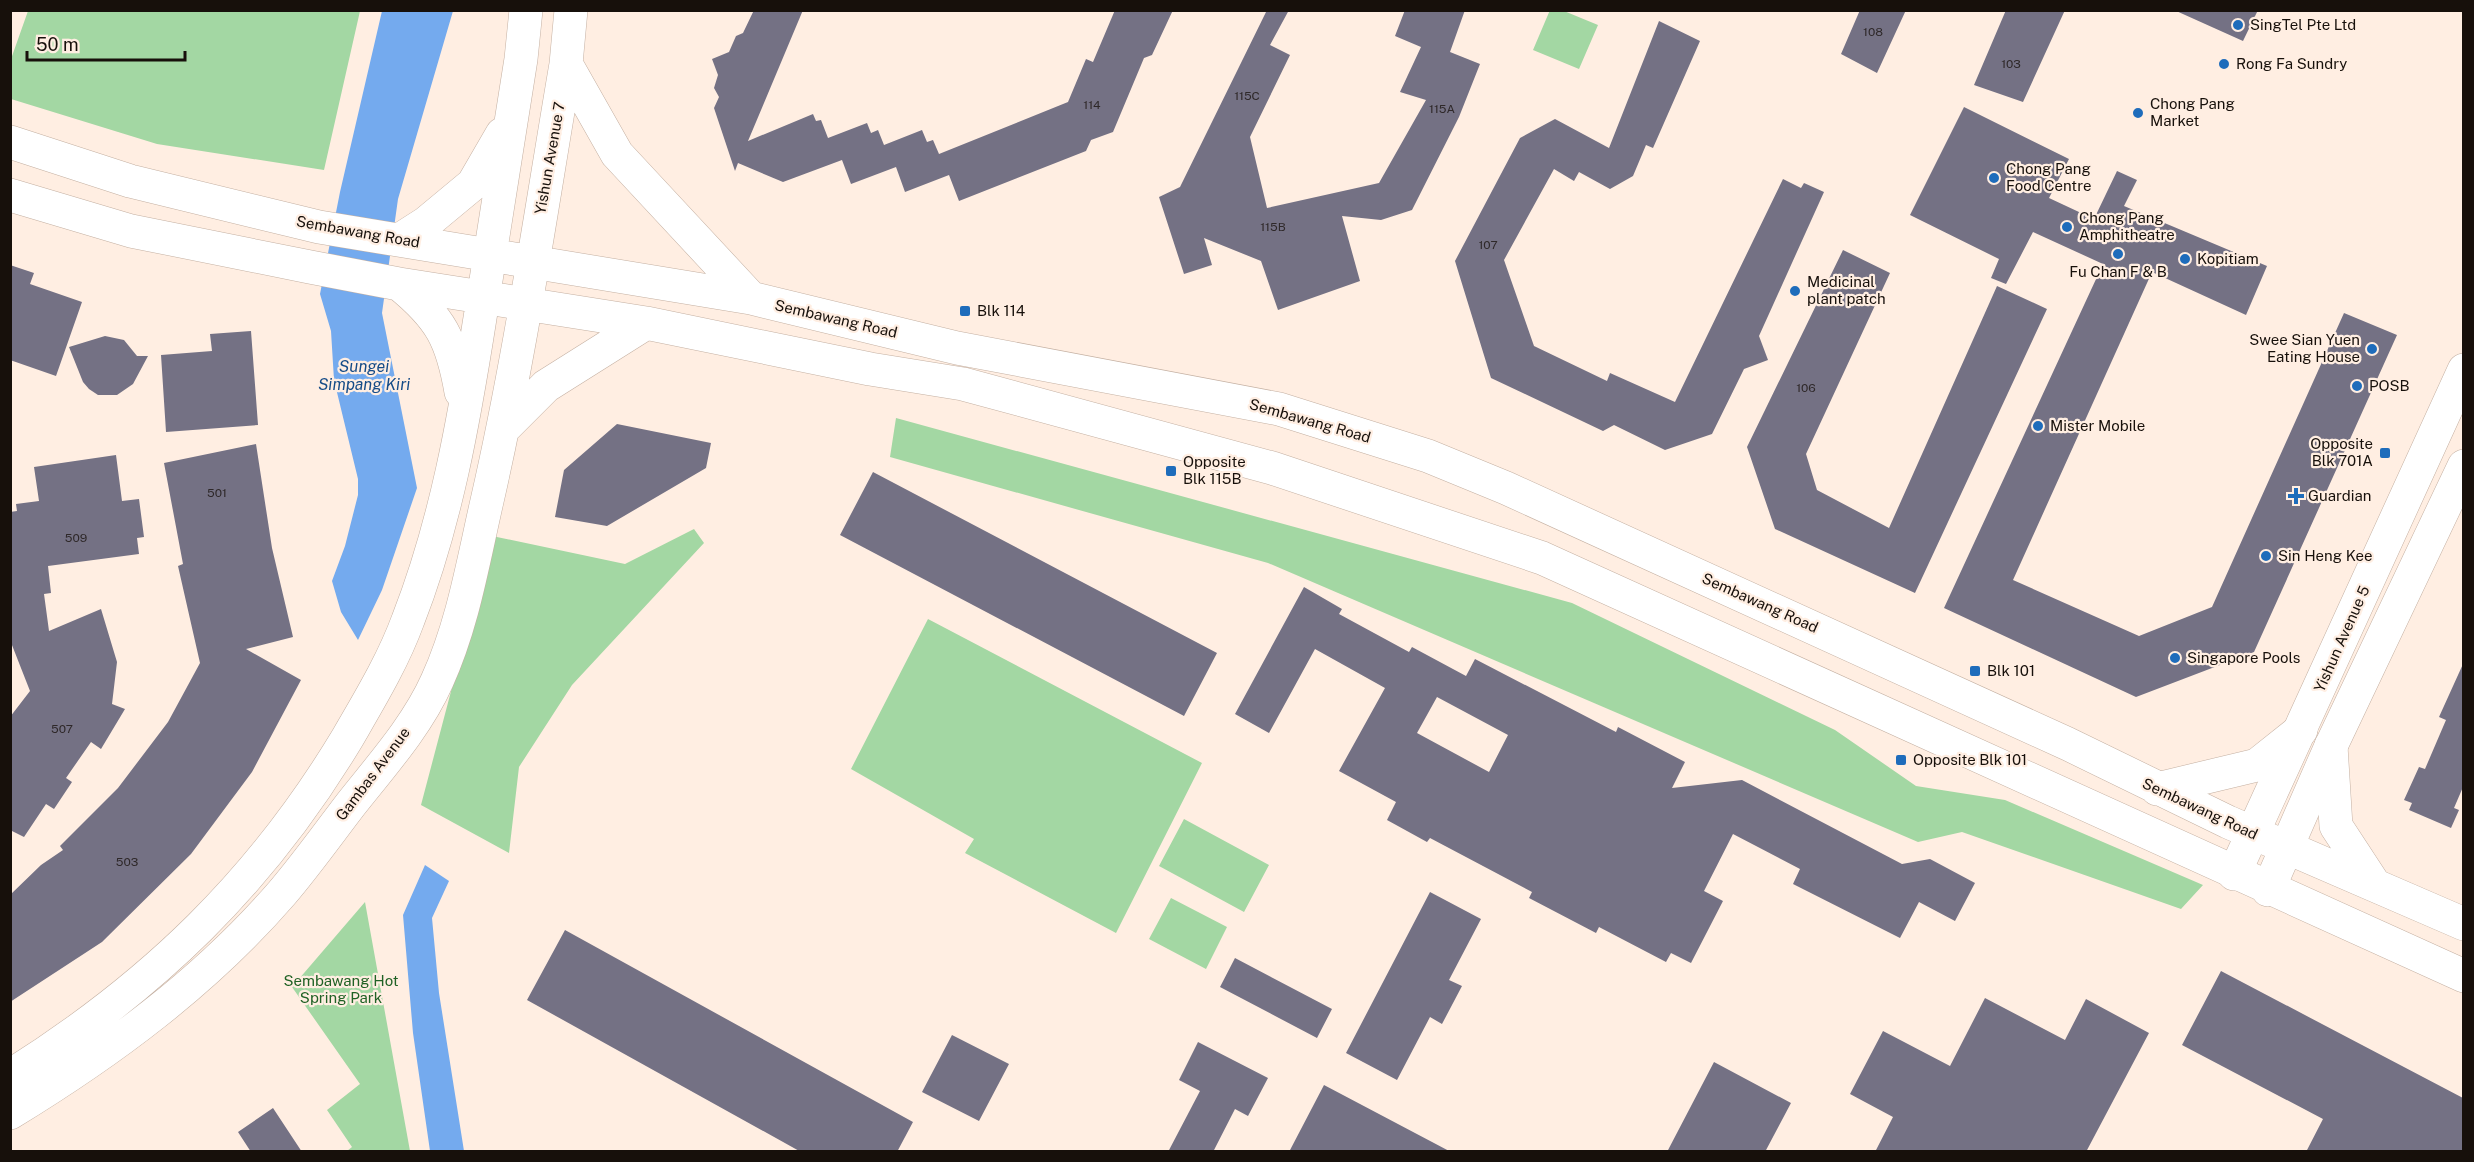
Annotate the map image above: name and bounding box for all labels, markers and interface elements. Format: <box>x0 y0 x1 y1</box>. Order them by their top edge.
place label: SingTel Pte Ltd <box>2250 16 2356 33</box>
marker: SingTel Pte Ltd <box>2231 18 2245 32</box>
scale bar <box>27 24 184 62</box>
house number: 108 <box>1863 25 1883 39</box>
text: 50 m <box>36 34 79 55</box>
place label: Rong Fa Sundry <box>2236 55 2347 72</box>
house number: 103 <box>2001 57 2021 71</box>
marker: Rong Fa Sundry <box>2217 57 2231 71</box>
house number: 115C <box>1234 89 1260 103</box>
place label: Chong Pang Market <box>2150 95 2235 129</box>
house number: 114 <box>1083 98 1101 112</box>
street label: Yishun Avenue 7 <box>531 100 568 216</box>
house number: 115A <box>1429 102 1455 116</box>
marker: Chong Pang Market <box>2131 106 2145 120</box>
place label: Chong Pang Food Centre <box>2006 160 2091 194</box>
marker: Chong Pang Food Centre <box>1987 171 2001 185</box>
place label: Chong Pang Amphitheatre <box>2079 209 2175 243</box>
street label: Sembawang Road <box>295 212 421 251</box>
house number: 115B <box>1260 220 1286 234</box>
marker: Chong Pang Amphitheatre <box>2060 220 2074 234</box>
house number: 107 <box>1478 238 1498 252</box>
marker: Fu Chan F & B <box>2111 247 2125 261</box>
place label: Kopitiam <box>2197 250 2259 267</box>
marker: Kopitiam <box>2178 252 2192 266</box>
place label: Fu Chan F & B <box>2069 263 2167 280</box>
place label: Medicinal plant patch <box>1807 273 1886 307</box>
marker: Medicinal plant patch <box>1788 284 1802 298</box>
street label: Sembawang Road <box>773 296 899 341</box>
place label: Blk 114 <box>977 302 1025 319</box>
marker: Blk 114 <box>958 304 972 318</box>
place label: Swee Sian Yuen Eating House <box>2249 331 2360 365</box>
marker: Swee Sian Yuen Eating House <box>2365 342 2379 356</box>
water label: Sungei Simpang Kiri <box>318 357 410 394</box>
place label: POSB <box>2369 377 2410 394</box>
marker: POSB <box>2350 379 2364 393</box>
house number: 106 <box>1796 381 1816 395</box>
street label: Sembawang Road <box>1248 395 1373 446</box>
place label: Mister Mobile <box>2050 417 2145 434</box>
marker: Mister Mobile <box>2031 419 2045 433</box>
place label: Opposite Blk 701A <box>2310 435 2373 469</box>
marker: Opposite Blk 701A <box>2378 446 2392 460</box>
place label: Opposite Blk 115B <box>1183 453 1246 487</box>
marker: Opposite Blk 115B <box>1164 464 1178 478</box>
house number: 501 <box>207 486 227 500</box>
place label: Guardian <box>2308 487 2371 504</box>
marker: Guardian <box>2289 489 2303 503</box>
house number: 509 <box>65 531 87 545</box>
place label: Sin Heng Kee <box>2278 547 2372 564</box>
marker: Sin Heng Kee <box>2259 549 2273 563</box>
street label: Sembawang Road <box>1699 569 1821 636</box>
street label: Yishun Avenue 5 <box>2310 583 2373 695</box>
place label: Singapore Pools <box>2187 649 2300 666</box>
marker: Singapore Pools <box>2168 651 2182 665</box>
place label: Blk 101 <box>1987 662 2035 679</box>
marker: Blk 101 <box>1968 664 1982 678</box>
house number: 507 <box>51 722 73 736</box>
street label: Gambas Avenue <box>332 724 413 824</box>
place label: Opposite Blk 101 <box>1913 751 2027 768</box>
marker: Opposite Blk 101 <box>1894 753 1908 767</box>
street label: Sembawang Road <box>2140 774 2261 843</box>
house number: 503 <box>116 855 138 869</box>
park label: Sembawang Hot Spring Park <box>283 972 399 1006</box>

